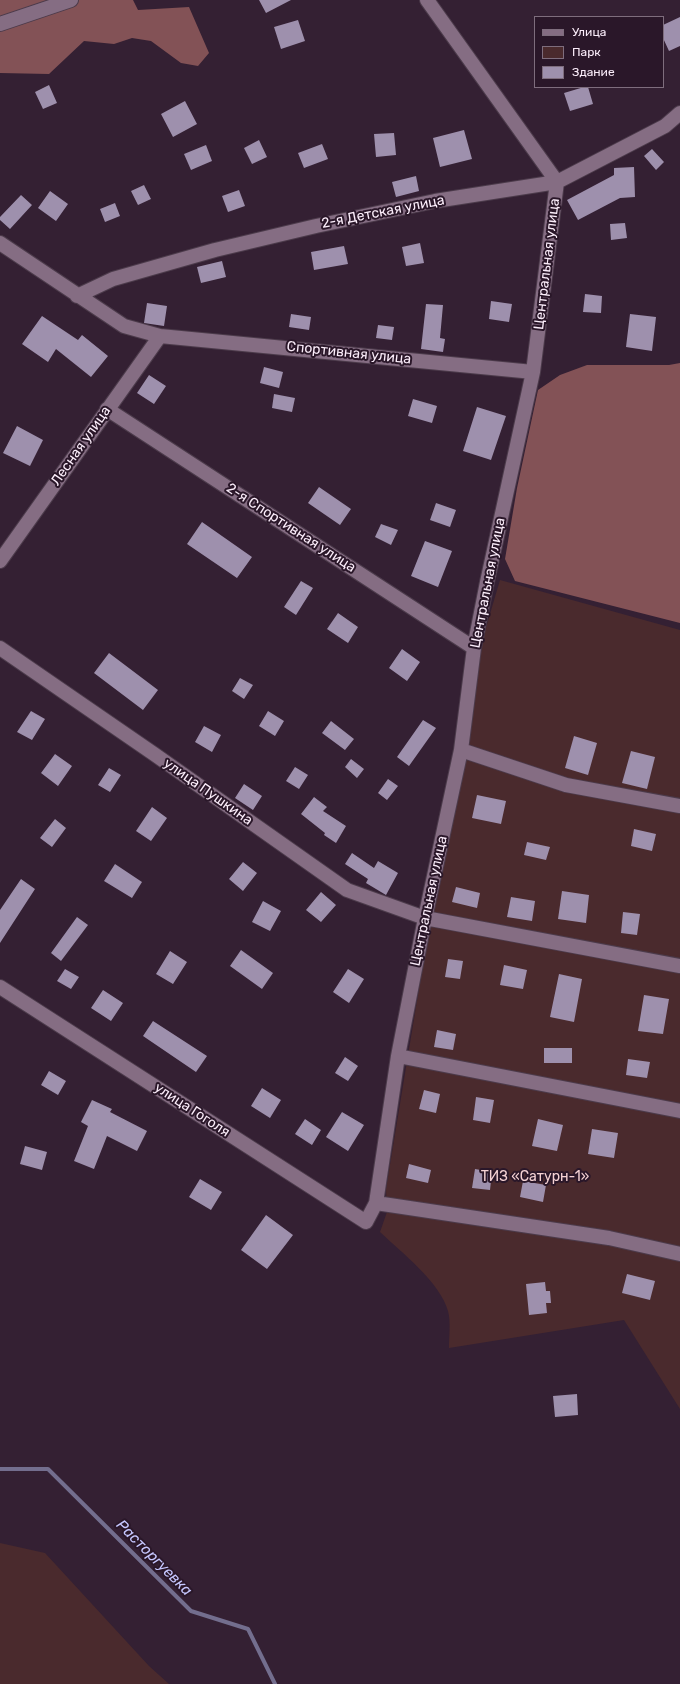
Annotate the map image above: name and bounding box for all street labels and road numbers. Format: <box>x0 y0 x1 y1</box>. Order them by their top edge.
street label: 2-я Детская улица <box>320 192 446 232</box>
street label: Центральная улица <box>531 197 563 331</box>
street label: Спортивная улица <box>286 338 412 368</box>
street label: Лесная улица <box>47 403 115 489</box>
street label: 2-я Спортивная улица <box>223 480 359 576</box>
street label: Центральная улица <box>467 516 509 650</box>
street label: улица Пушкина <box>160 755 256 829</box>
street label: Центральная улица <box>407 834 451 968</box>
street label: улица Гоголя <box>151 1079 233 1141</box>

